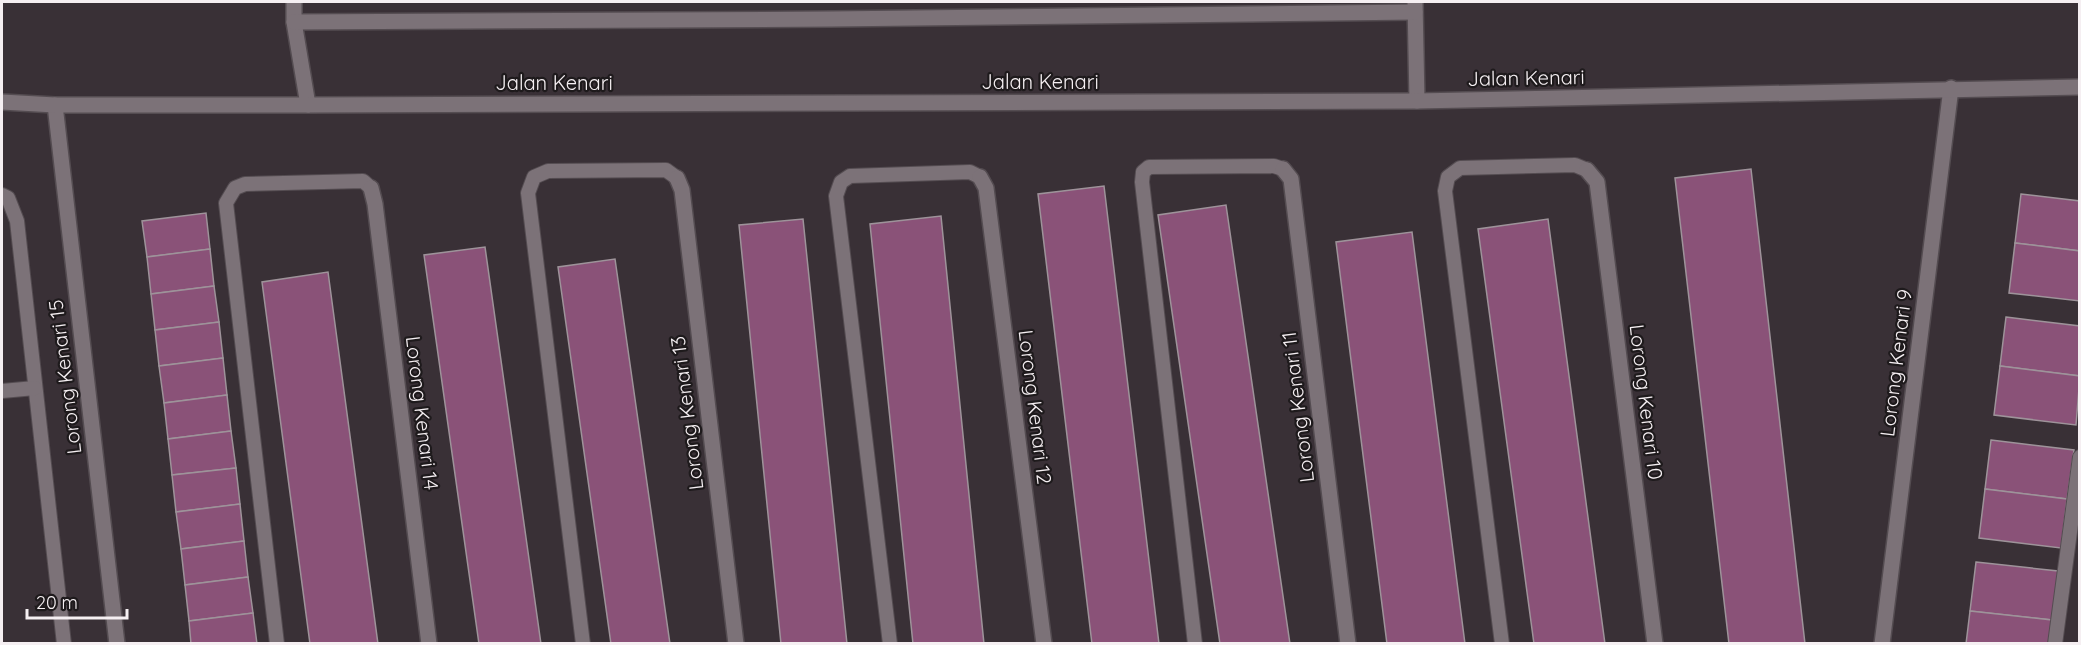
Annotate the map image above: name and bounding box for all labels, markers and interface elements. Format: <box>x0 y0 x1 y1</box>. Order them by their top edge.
street label: Jalan Kenari <box>1467 64 1585 91</box>
street label: Jalan Kenari <box>981 69 1099 94</box>
street label: Jalan Kenari <box>495 70 613 95</box>
street label: Lorong Kenari 9 <box>1874 288 1917 438</box>
street label: Lorong Kenari 15 <box>43 298 86 456</box>
street label: Lorong Kenari 10 <box>1625 323 1668 481</box>
street label: Lorong Kenari 12 <box>1014 328 1057 486</box>
street label: Lorong Kenari 11 <box>1276 330 1319 484</box>
street label: Lorong Kenari 14 <box>401 335 444 491</box>
street label: Lorong Kenari 13 <box>665 335 708 491</box>
scale bar <box>27 582 128 620</box>
text: 20 m <box>36 591 78 614</box>

